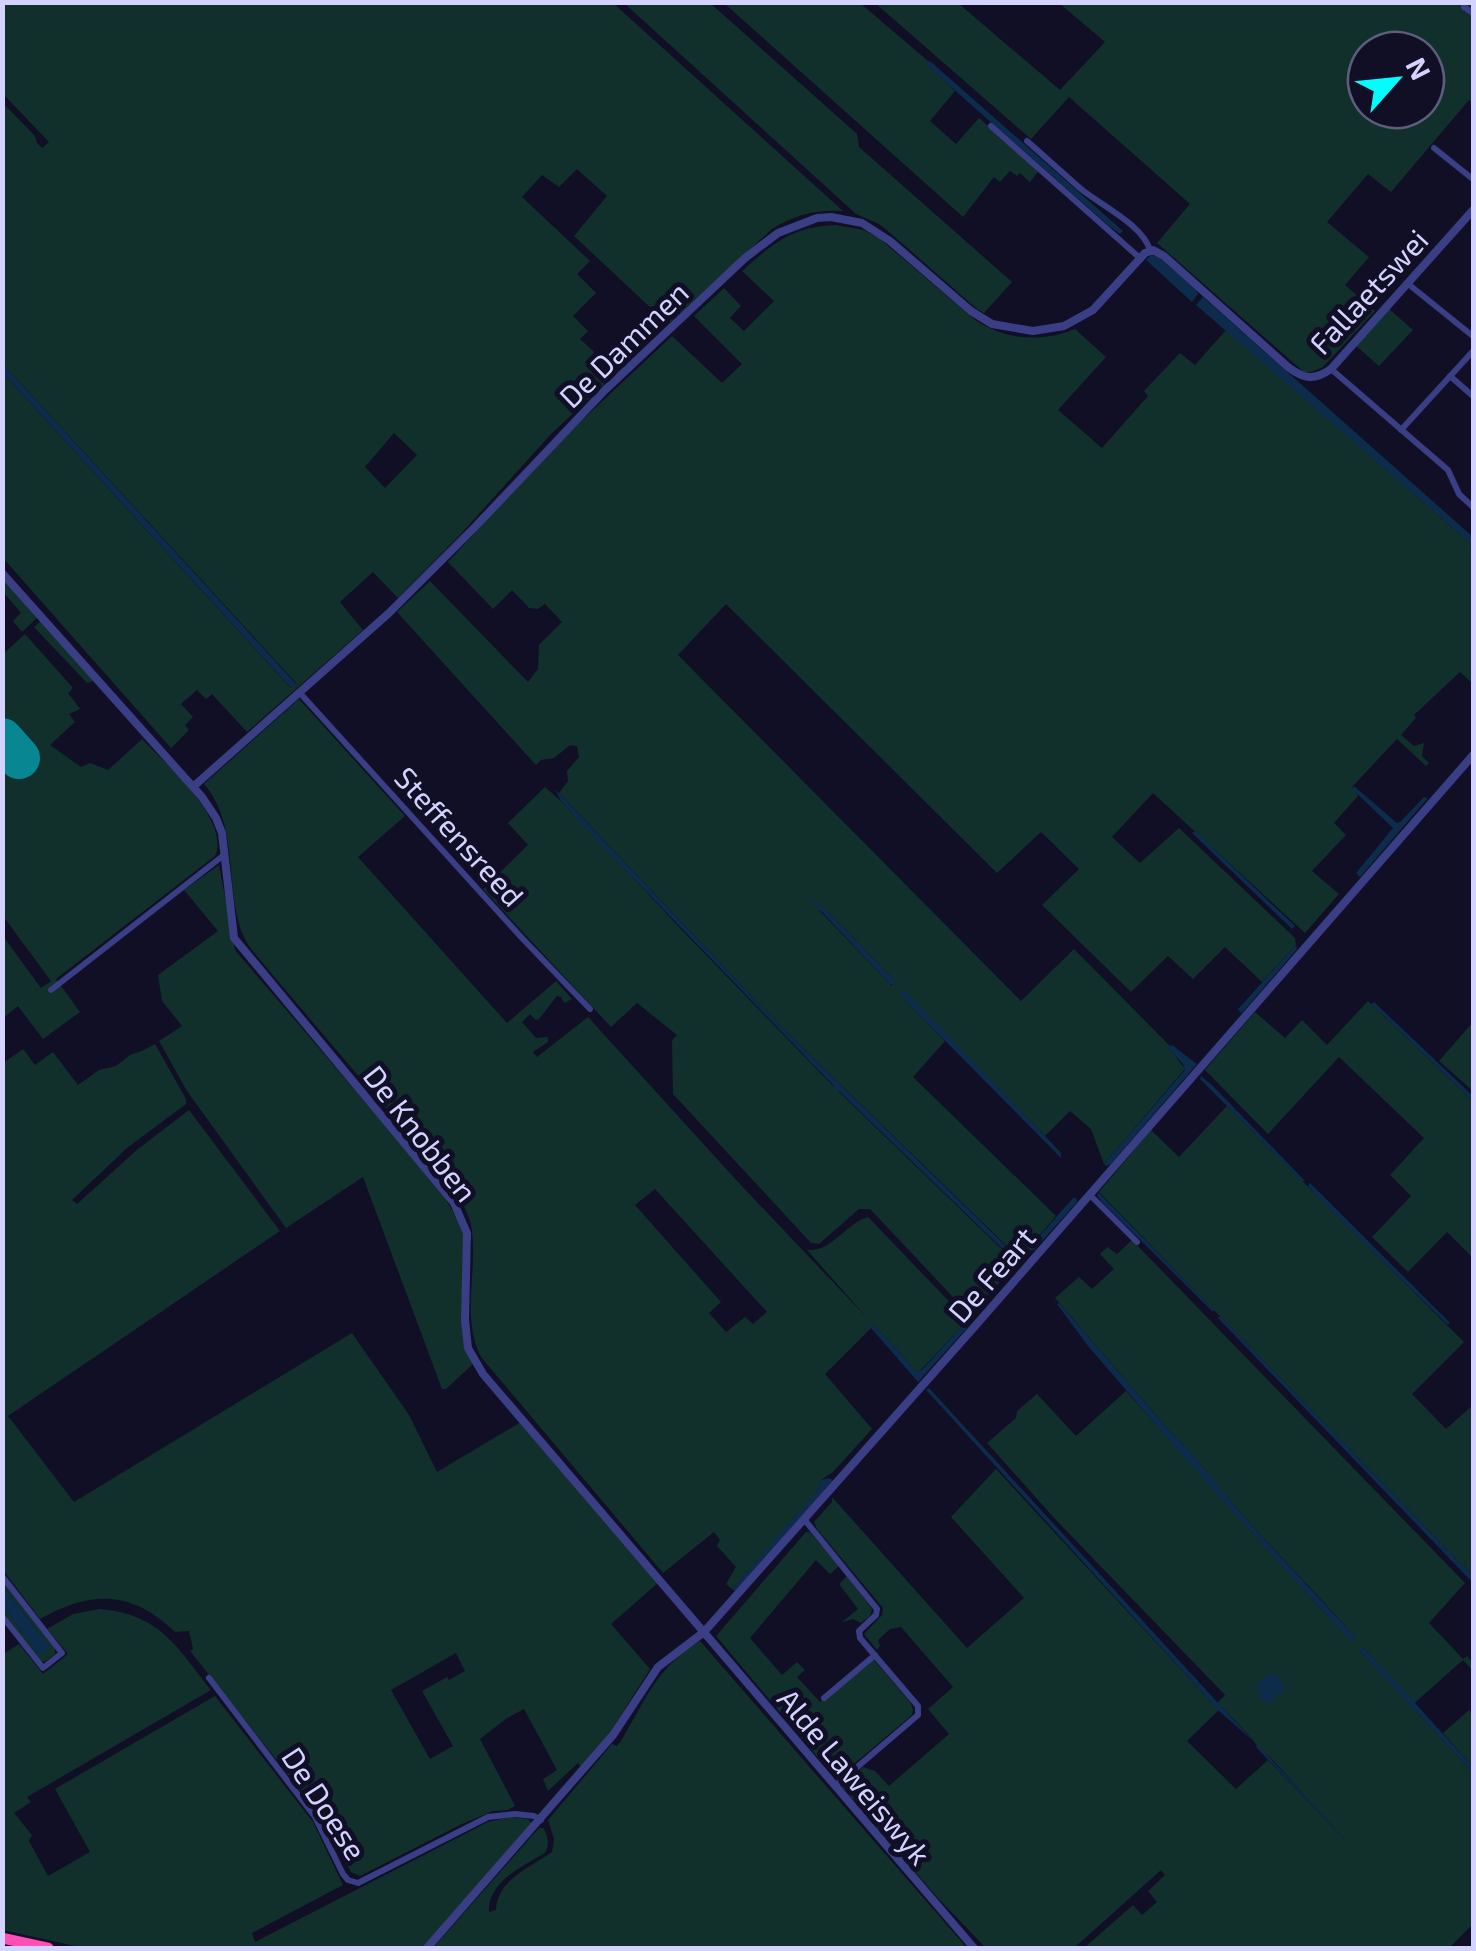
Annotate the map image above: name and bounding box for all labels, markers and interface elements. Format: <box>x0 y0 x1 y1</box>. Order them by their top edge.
north arrow <box>1346 30 1446 130</box>
text: N <box>1399 51 1439 85</box>
street label: Fallaetswei <box>1301 221 1435 361</box>
street label: De Dammen <box>551 274 695 414</box>
street label: Steffensreed <box>388 759 532 913</box>
street label: De Knobben <box>357 1058 485 1208</box>
street label: De Feart <box>940 1219 1042 1329</box>
street label: Alde Laweiswyk <box>771 1681 939 1871</box>
street label: De Doese <box>275 1740 375 1866</box>

